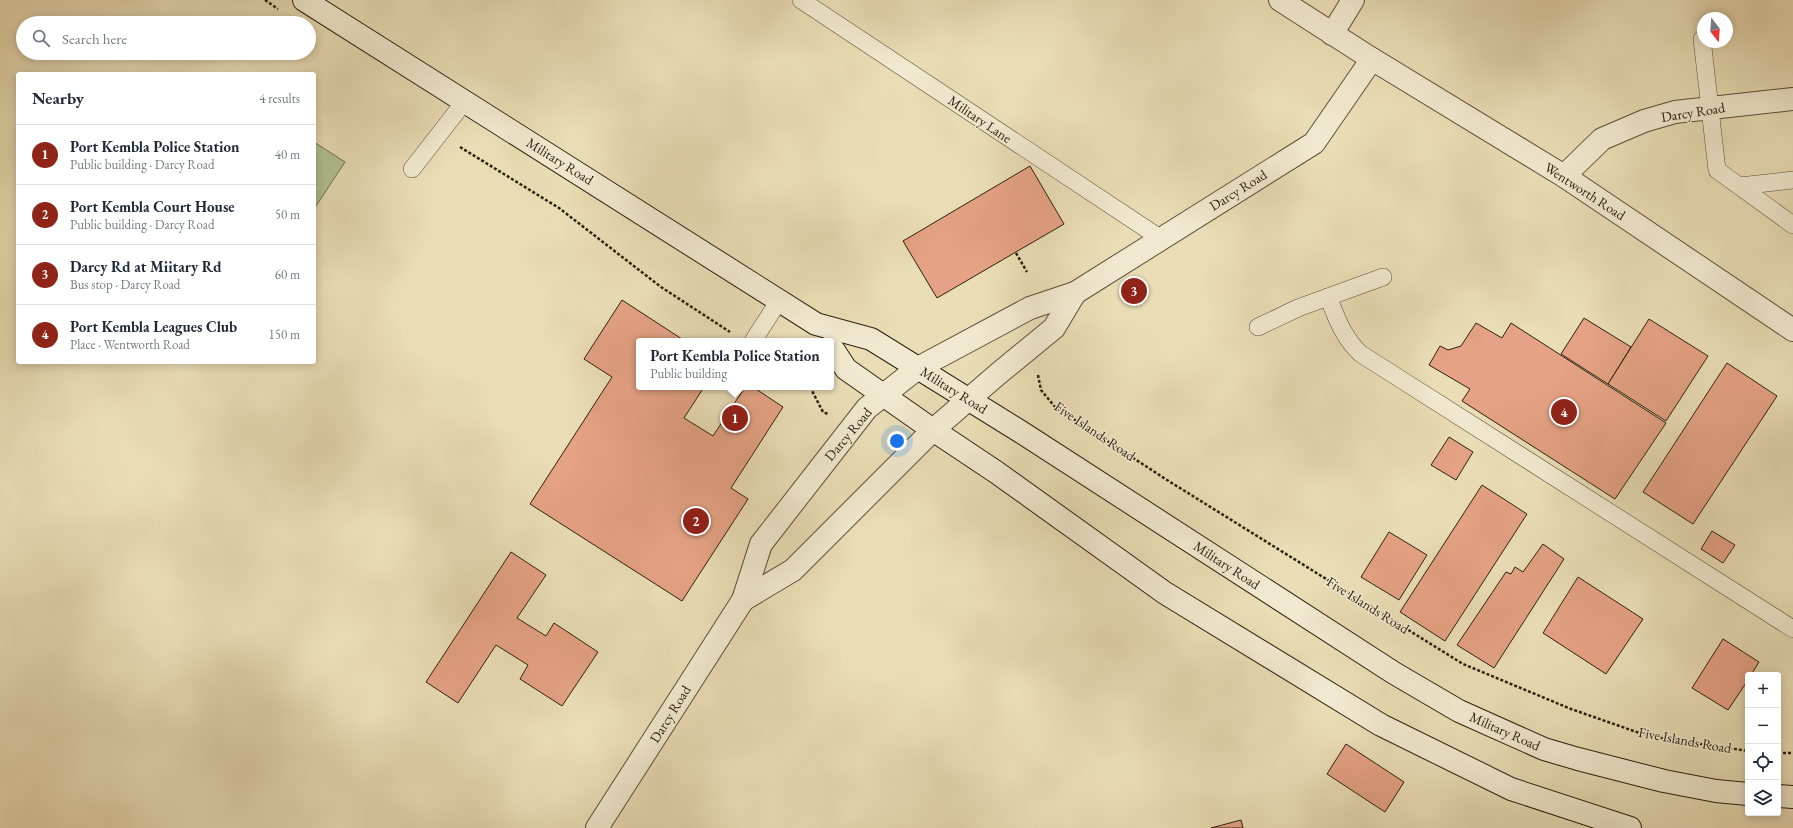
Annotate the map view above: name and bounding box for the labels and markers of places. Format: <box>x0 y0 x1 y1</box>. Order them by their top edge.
pin: 3 <box>1121 276 1147 306</box>
pin: 4 <box>1551 397 1577 427</box>
pin: 1 <box>722 403 748 433</box>
pin: 2 <box>683 506 709 536</box>

